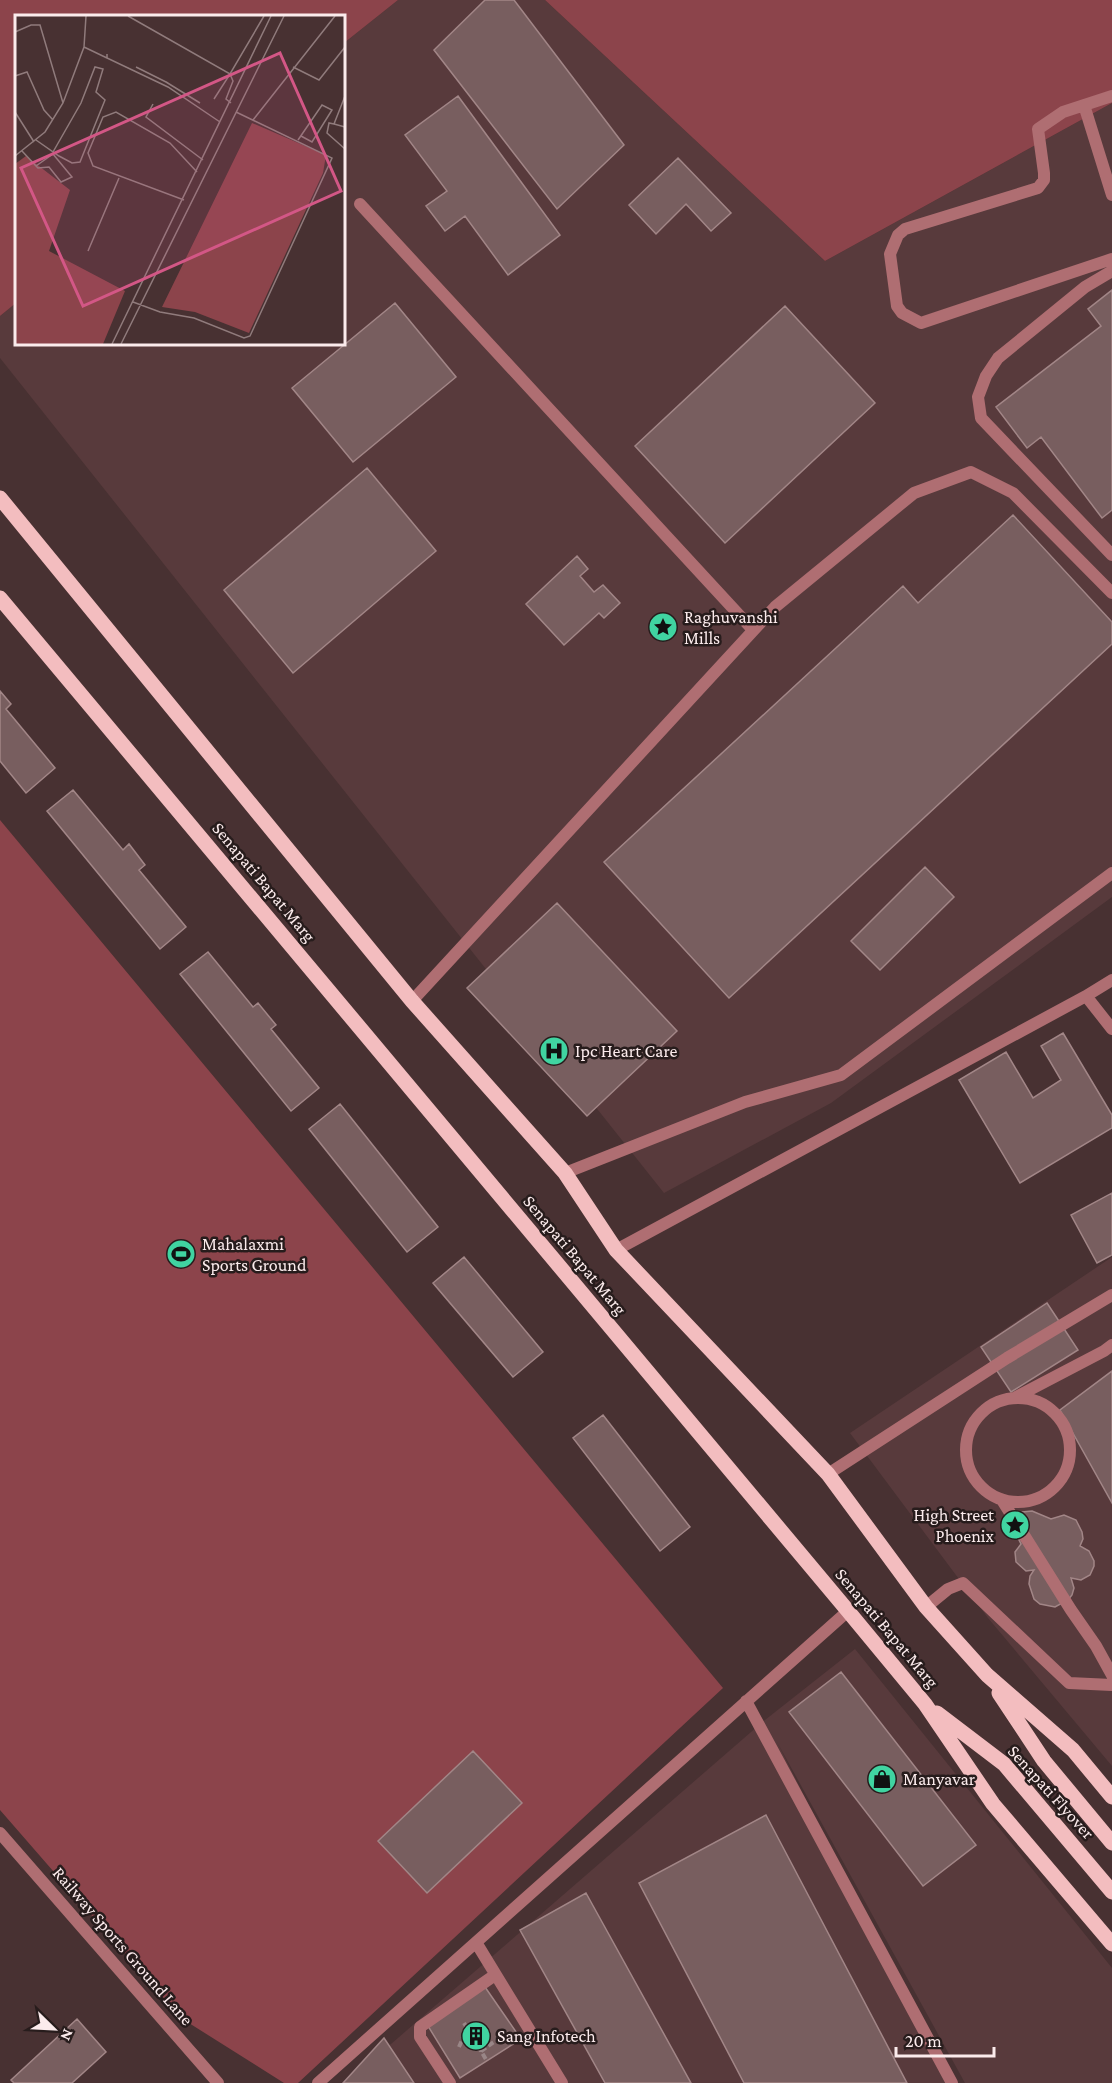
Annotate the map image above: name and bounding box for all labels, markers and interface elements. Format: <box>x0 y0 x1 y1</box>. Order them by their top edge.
inset map <box>15 15 345 345</box>
place label: Raghuvanshi Mills <box>684 607 778 648</box>
place icon: Raghuvanshi Mills <box>647 611 679 643</box>
street label: Senapati Bapat Marg <box>208 818 320 946</box>
hospital icon: Ipc Heart Care <box>538 1035 570 1067</box>
place label: Ipc Heart Care <box>575 1041 677 1061</box>
street label: Senapati Bapat Marg <box>519 1191 631 1319</box>
place label: Mahalaxmi Sports Ground <box>202 1234 307 1275</box>
sports icon: Mahalaxmi Sports Ground <box>165 1238 197 1270</box>
place label: High Street Phoenix <box>914 1505 995 1546</box>
place icon: High Street Phoenix <box>999 1509 1031 1541</box>
street label: Senapati Bapat Marg <box>831 1564 943 1692</box>
street label: Senapati Flyover <box>1004 1741 1099 1843</box>
shop icon: Manyavar <box>866 1763 898 1795</box>
place label: Manyavar <box>903 1769 976 1789</box>
street label: Railway Sports Ground Lane <box>49 1863 197 2029</box>
north arrow <box>24 1999 84 2059</box>
building icon: Sang Infotech <box>460 2020 492 2052</box>
scale bar <box>896 2020 994 2058</box>
text: N <box>57 2026 77 2043</box>
place label: Sang Infotech <box>497 2026 596 2046</box>
text: 20 m <box>905 2031 942 2051</box>

